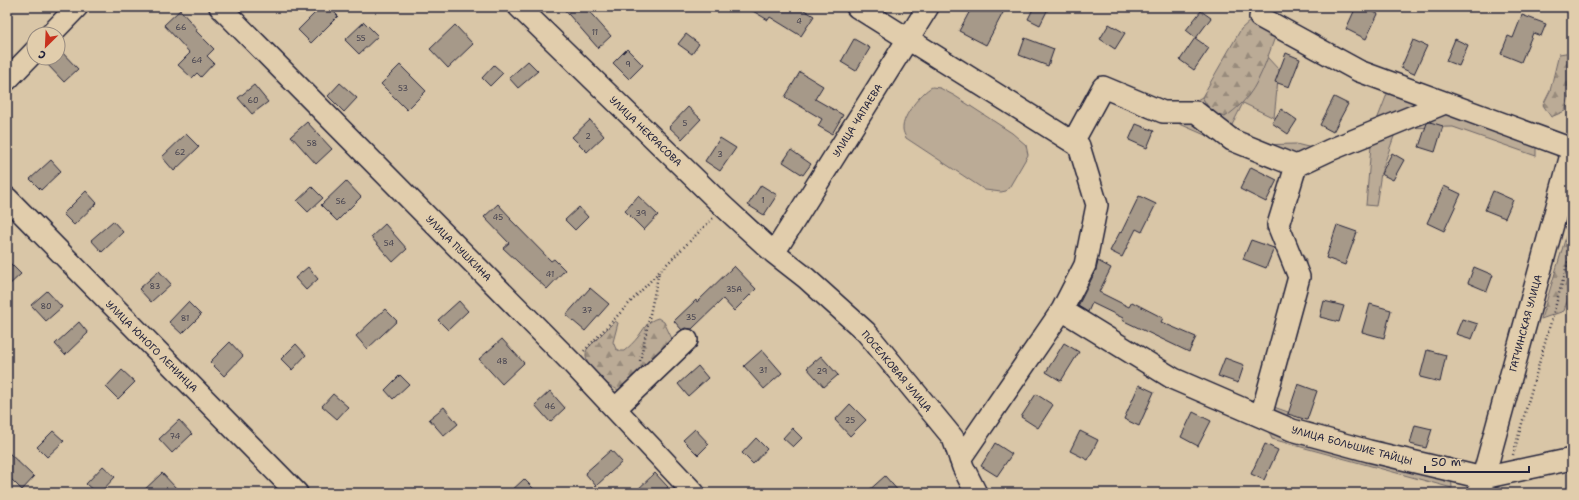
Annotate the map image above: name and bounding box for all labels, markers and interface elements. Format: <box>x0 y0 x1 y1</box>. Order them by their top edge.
house number: 4 <box>796 16 802 27</box>
house number: 66 <box>176 22 187 33</box>
north arrow <box>26 26 66 66</box>
house number: 11 <box>592 27 598 38</box>
house number: 55 <box>356 33 366 44</box>
text: С <box>36 46 48 63</box>
house number: 64 <box>192 55 203 66</box>
house number: 9 <box>625 59 631 70</box>
street label: УЛИЦА ЧАПАЕВА <box>830 81 885 159</box>
house number: 53 <box>398 83 408 94</box>
street label: УЛИЦА НЕКРАСОВА <box>607 93 685 169</box>
house number: 60 <box>248 95 259 106</box>
house number: 5 <box>683 118 688 129</box>
house number: 2 <box>585 131 591 142</box>
house number: 58 <box>307 138 317 149</box>
house number: 62 <box>175 147 186 158</box>
house number: 3 <box>717 149 723 160</box>
house number: 1 <box>761 195 765 206</box>
house number: 56 <box>336 196 347 207</box>
house number: 39 <box>636 208 646 219</box>
house number: 45 <box>493 212 503 223</box>
street label: УЛИЦА ПУШКИНА <box>423 213 494 284</box>
house number: 54 <box>384 238 395 249</box>
house number: 41 <box>546 269 554 280</box>
street label: ГАТЧИНСКАЯ УЛИЦА <box>1506 273 1545 373</box>
house number: 83 <box>150 281 160 292</box>
house number: 35А <box>726 284 742 295</box>
street label: УЛИЦА ЮНОГО ЛЕНИНЦА <box>103 298 200 395</box>
house number: 80 <box>40 301 52 312</box>
house number: 37 <box>582 305 593 316</box>
house number: 35 <box>686 312 696 323</box>
house number: 81 <box>181 313 189 324</box>
street label: ПОСЕЛКОВАЯ УЛИЦА <box>859 328 935 415</box>
house number: 48 <box>496 356 508 367</box>
house number: 31 <box>759 365 767 376</box>
house number: 29 <box>817 366 827 377</box>
house number: 46 <box>544 401 556 412</box>
house number: 25 <box>845 415 855 426</box>
street label: УЛИЦА БОЛЬШИЕ ТАЙЦЫ <box>1290 423 1414 468</box>
house number: 74 <box>170 431 181 442</box>
scale bar <box>1425 448 1529 474</box>
text: 50 m <box>1431 454 1461 470</box>

